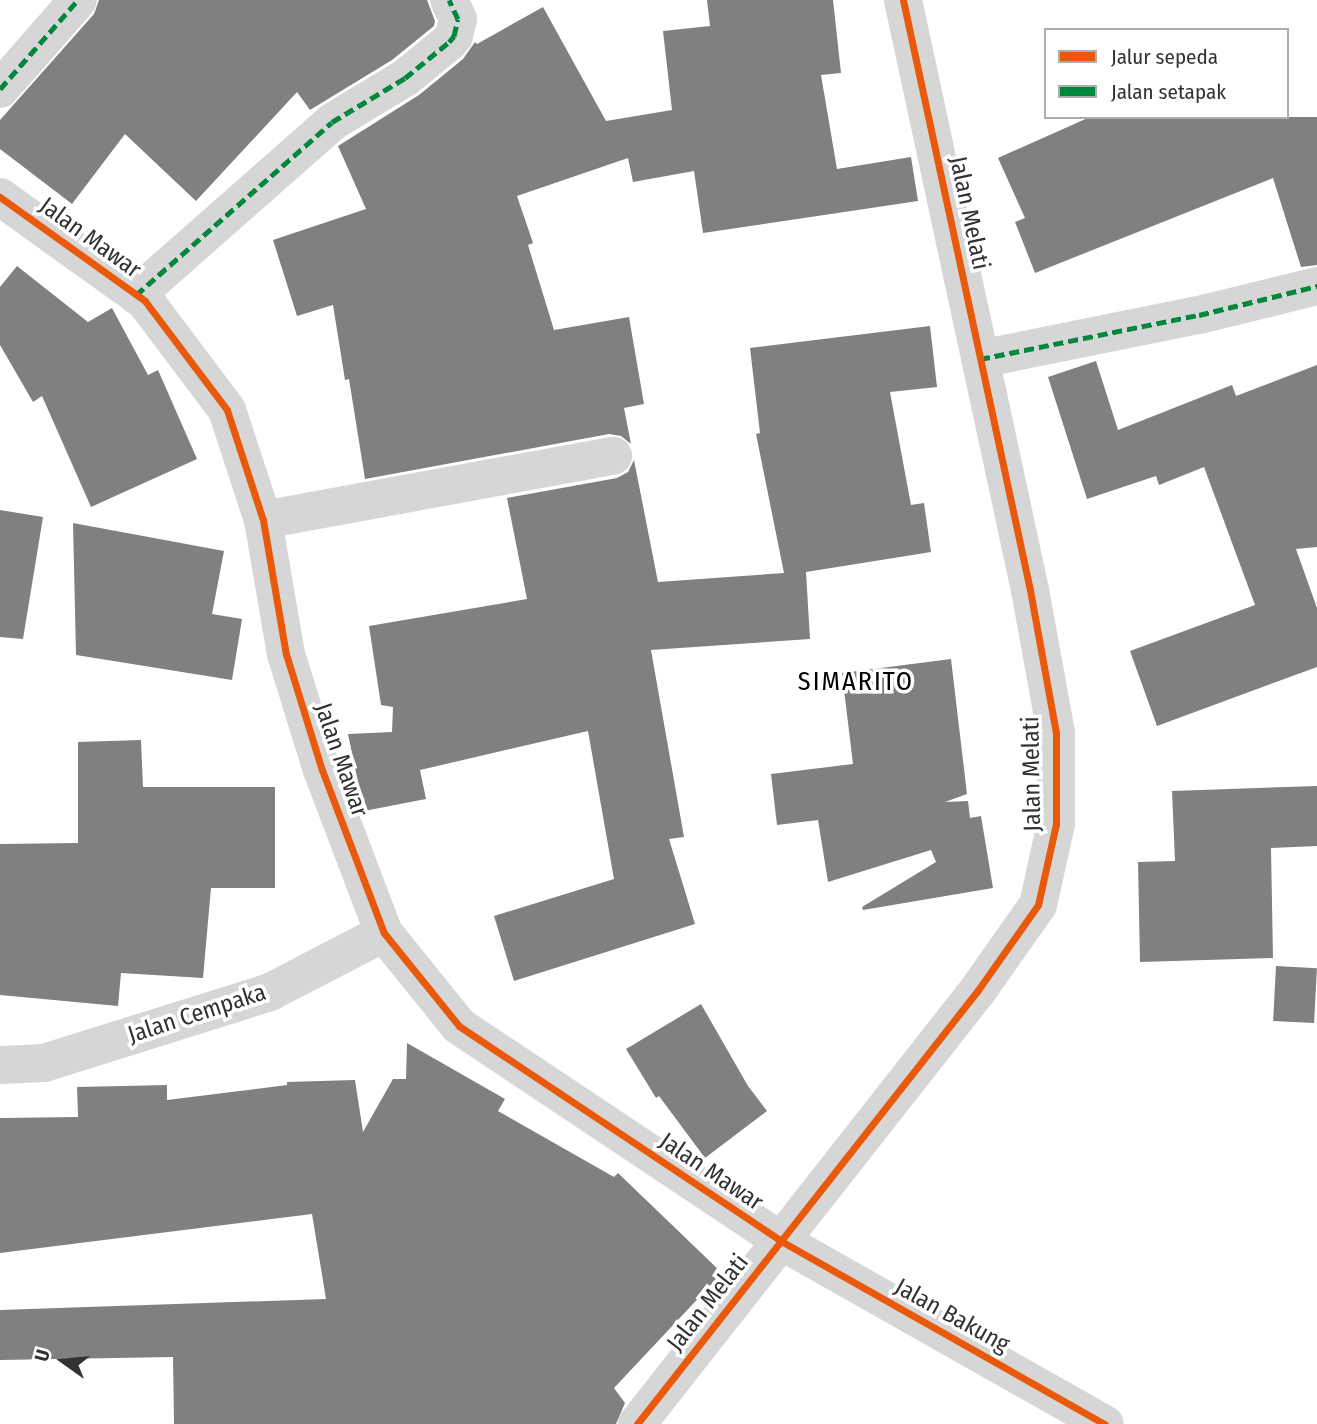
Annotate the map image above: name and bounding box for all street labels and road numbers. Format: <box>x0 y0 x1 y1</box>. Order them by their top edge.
street label: Jalan Melati <box>943 154 995 272</box>
street label: Jalan Mawar <box>34 191 146 285</box>
street label: Jalan Mawar <box>308 699 374 821</box>
street label: Jalan Melati <box>1017 716 1047 832</box>
street label: Jalan Cempaka <box>124 978 270 1050</box>
street label: Jalan Mawar <box>654 1127 768 1217</box>
street label: Jalan Melati <box>661 1249 755 1357</box>
street label: Jalan Bakung <box>890 1273 1014 1359</box>

